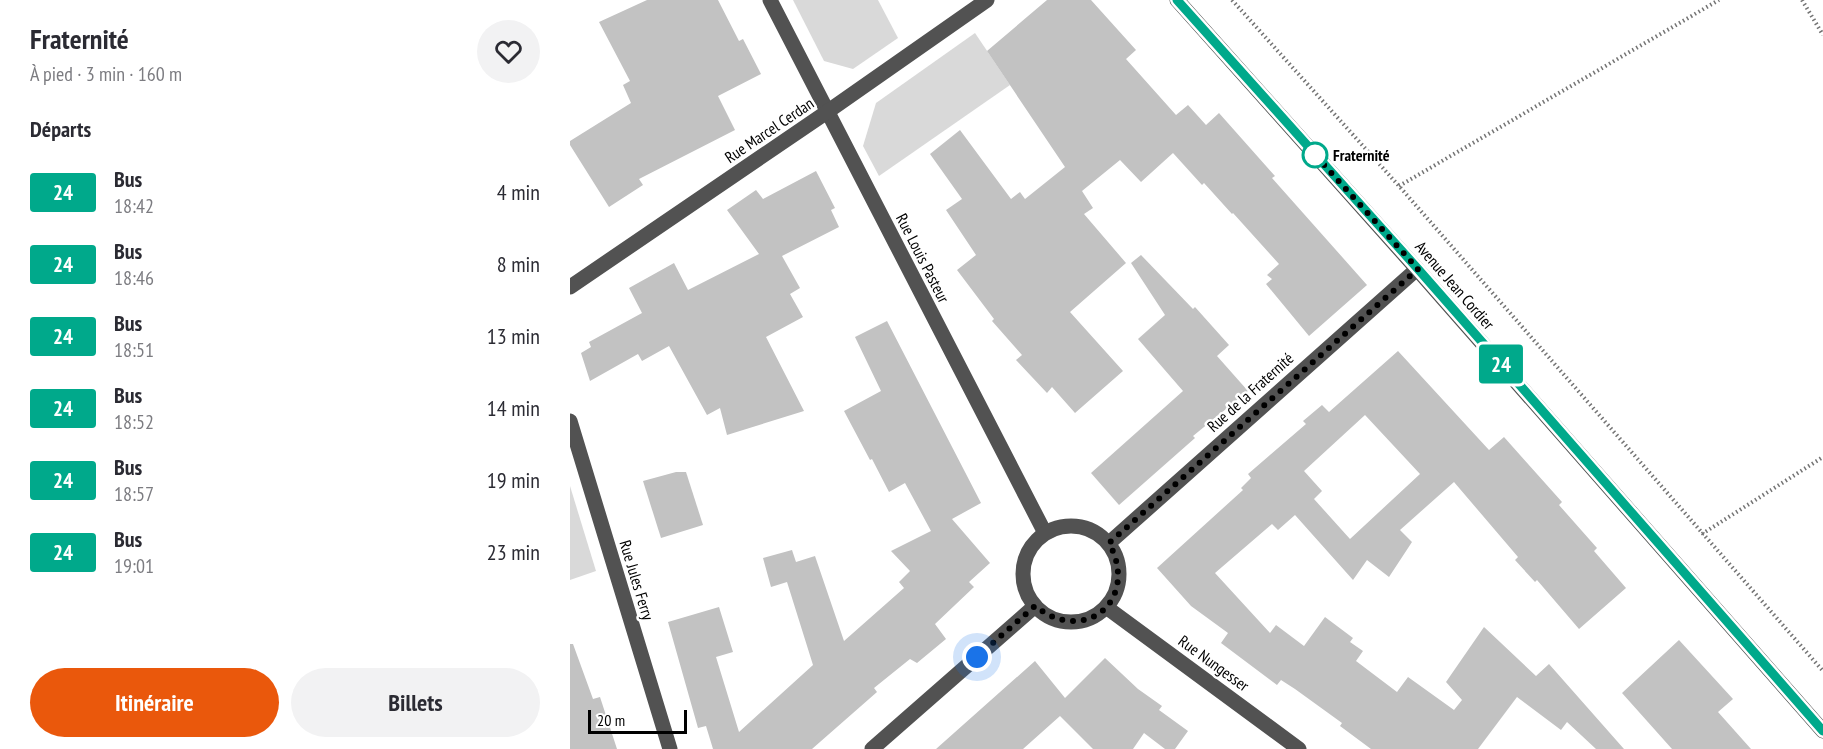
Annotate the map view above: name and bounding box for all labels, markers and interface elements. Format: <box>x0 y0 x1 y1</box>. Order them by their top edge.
text: Fraternité <box>30 20 129 57</box>
button: heart <box>477 20 540 83</box>
text: À pied · 3 min · 160 m <box>30 61 182 87</box>
street label: Rue Marcel Cerdan <box>721 93 817 167</box>
text: Départs <box>30 115 91 143</box>
marker: Fraternité <box>1302 142 1328 168</box>
place label: Fraternité <box>1333 145 1390 165</box>
text: Bus <box>114 165 142 193</box>
text: 4 min <box>497 178 540 206</box>
text: 24 <box>53 179 73 206</box>
text: 18:42 <box>114 193 154 219</box>
street label: Rue Louis Pasteur <box>892 210 954 307</box>
text: Bus <box>114 237 142 265</box>
street label: Avenue Jean Cordier <box>1411 237 1499 334</box>
text: 8 min <box>497 250 540 278</box>
text: 24 <box>53 251 73 278</box>
text: 18:46 <box>114 265 154 291</box>
text: Bus <box>114 309 142 337</box>
text: 13 min <box>487 322 540 350</box>
text: 24 <box>53 323 73 350</box>
text: 18:51 <box>114 337 154 363</box>
line badge: 24 <box>1474 344 1528 384</box>
street label: Rue de la Fraternité <box>1203 348 1297 436</box>
text: 24 <box>1491 351 1511 378</box>
text: Bus <box>114 381 142 409</box>
text: 14 min <box>487 394 540 422</box>
text: 24 <box>53 395 73 422</box>
text: 18:52 <box>114 409 154 435</box>
text: Bus <box>114 453 142 481</box>
text: 19 min <box>487 466 540 494</box>
text: 24 <box>53 467 73 494</box>
text: 18:57 <box>114 481 154 507</box>
text: Bus <box>114 525 142 553</box>
text: 23 min <box>487 538 540 566</box>
street label: Rue Jules Ferry <box>615 538 659 622</box>
text: 24 <box>53 539 73 566</box>
text: 19:01 <box>114 553 154 579</box>
street label: Rue Nungesser <box>1175 631 1254 696</box>
your location <box>962 642 992 672</box>
button: Itinéraire <box>30 668 279 737</box>
button: Billets <box>291 668 540 737</box>
scale bar <box>588 707 687 734</box>
text: 20 m <box>597 710 625 730</box>

